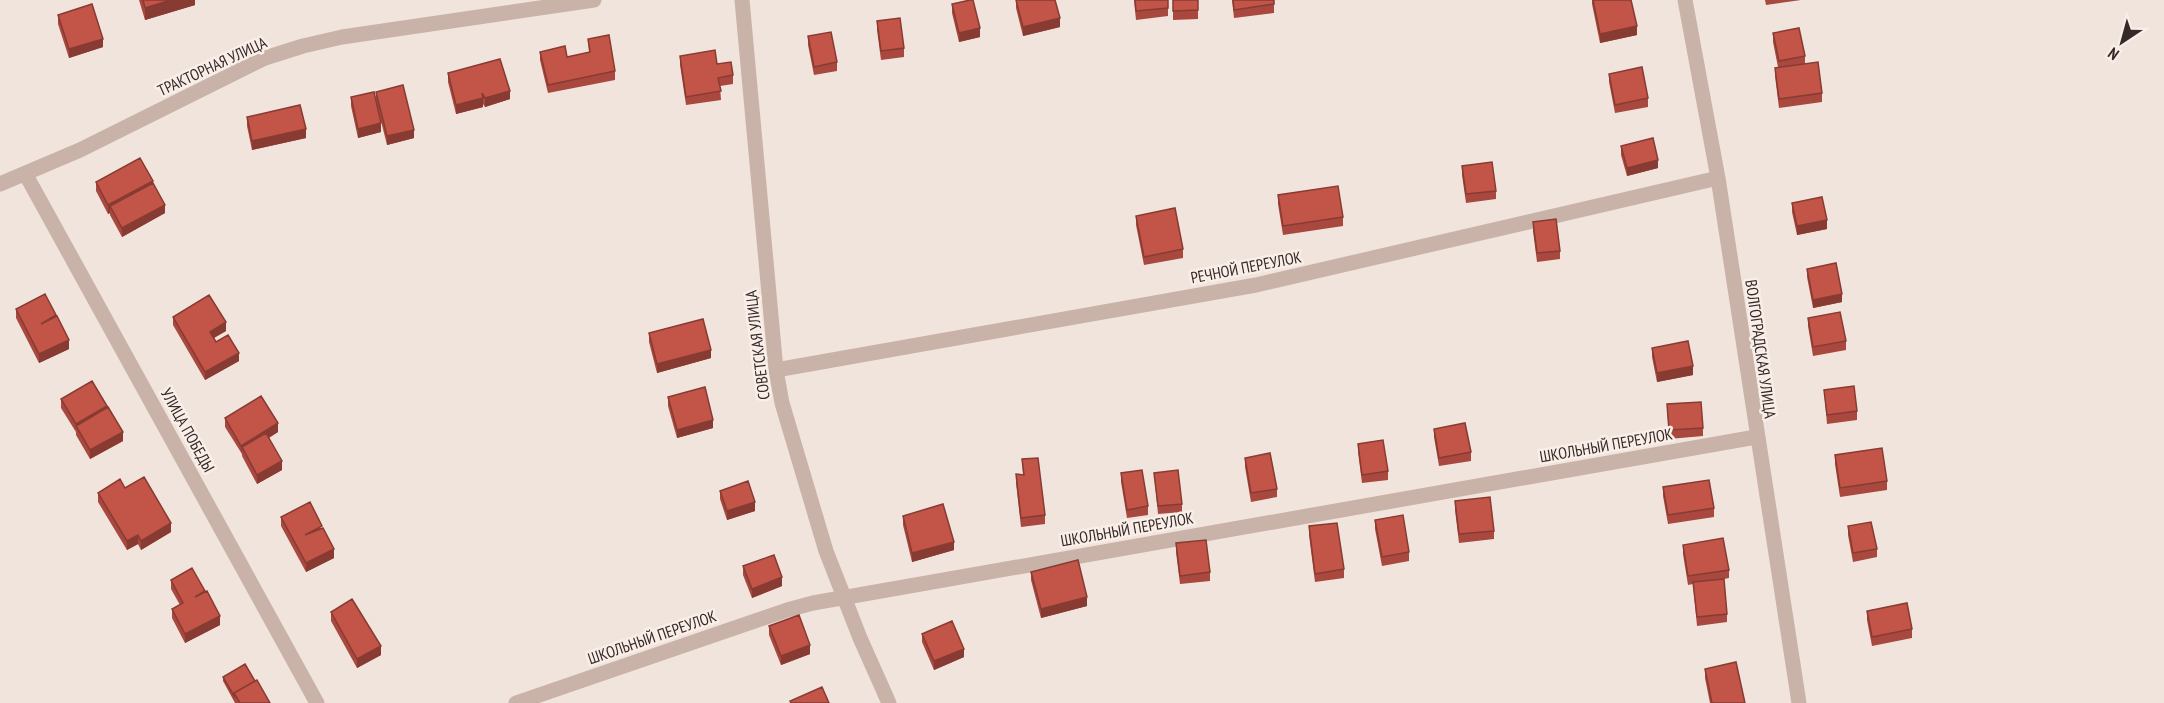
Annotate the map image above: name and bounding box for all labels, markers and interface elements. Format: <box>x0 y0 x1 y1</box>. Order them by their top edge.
north arrow <box>2092 12 2152 72</box>
street label: ТРАКТОРНАЯ УЛИЦА <box>154 32 270 100</box>
text: N <box>2104 44 2123 65</box>
street label: РЕЧНОЙ ПЕРЕУЛОК <box>1189 246 1303 288</box>
street label: ВОЛГОГРАДСКАЯ УЛИЦА <box>1741 278 1781 420</box>
street label: СОВЕТСКАЯ УЛИЦА <box>740 289 774 401</box>
street label: УЛИЦА ПОБЕДЫ <box>157 385 219 475</box>
street label: ШКОЛЬНЫЙ ПЕРЕУЛОК <box>1538 423 1674 467</box>
street label: ШКОЛЬНЫЙ ПЕРЕУЛОК <box>1059 507 1195 551</box>
street label: ШКОЛЬНЫЙ ПЕРЕУЛОК <box>585 606 719 668</box>

